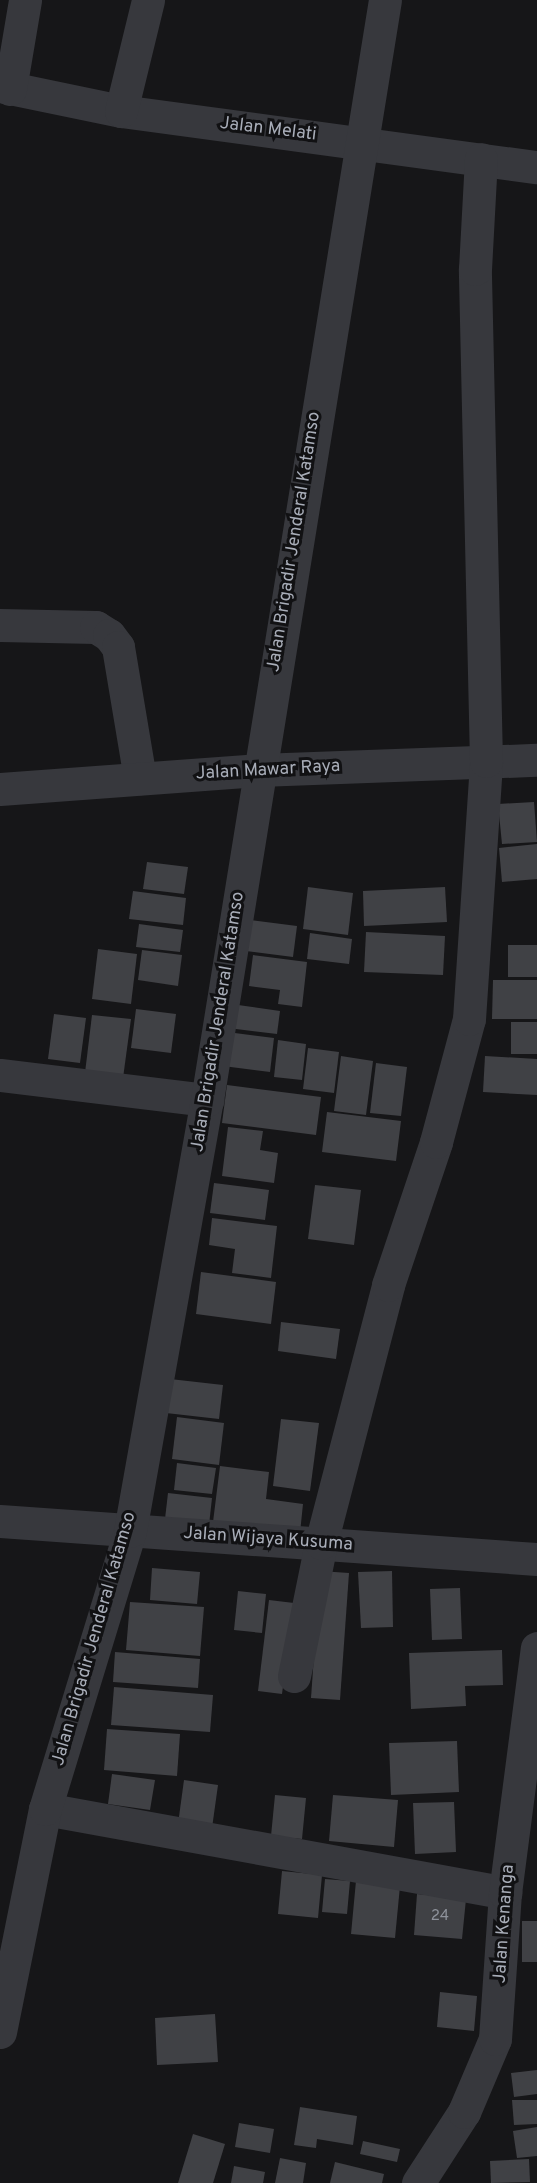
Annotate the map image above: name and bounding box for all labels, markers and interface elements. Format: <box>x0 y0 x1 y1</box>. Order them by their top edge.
street label: Jalan Melati <box>218 113 318 147</box>
street label: Jalan Brigadir Jenderal Katamso <box>264 410 326 674</box>
street label: Jalan Mawar Raya <box>195 756 341 786</box>
street label: Jalan Brigadir Jenderal Katamso <box>188 890 250 1154</box>
street label: Jalan Brigadir Jenderal Katamso <box>48 1510 142 1768</box>
street label: Jalan Wijaya Kusuma <box>182 1523 354 1557</box>
street label: Jalan Kenanga <box>490 1864 520 1984</box>
house number: 24 <box>431 1908 449 1926</box>

